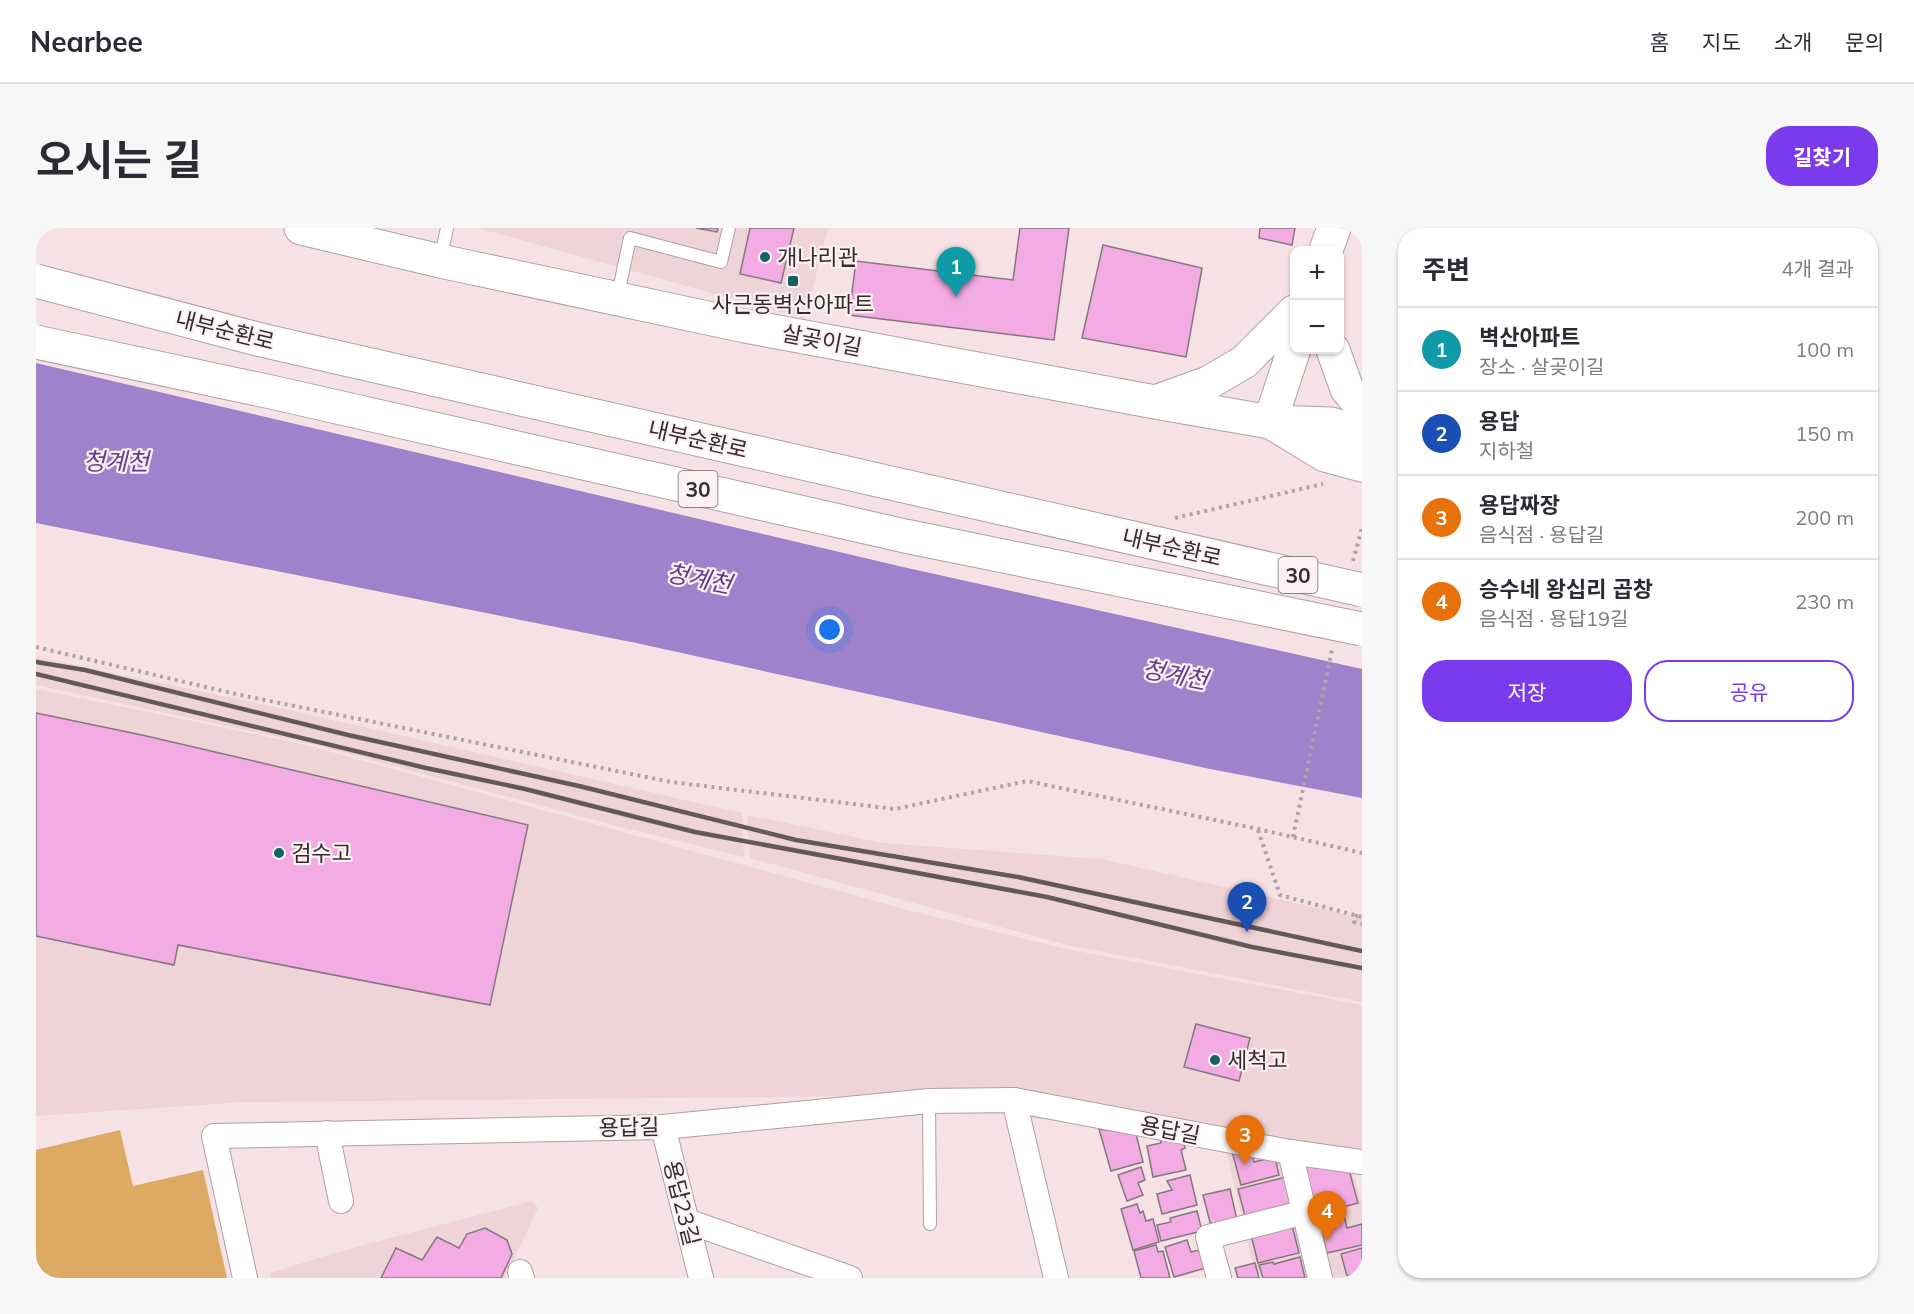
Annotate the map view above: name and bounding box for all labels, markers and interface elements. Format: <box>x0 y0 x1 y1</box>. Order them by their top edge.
text: Nearbee <box>30 24 143 59</box>
text: 홈 <box>1650 29 1669 55</box>
text: 지도 <box>1702 29 1741 55</box>
text: 소개 <box>1774 29 1812 55</box>
text: 문의 <box>1845 29 1884 55</box>
button: 길찾기 <box>1766 126 1878 186</box>
text: 오시는 길 <box>36 133 202 186</box>
place label: 개나리관 <box>777 243 858 271</box>
map controls <box>1290 246 1344 354</box>
button: + <box>1290 246 1344 300</box>
pin: 1 <box>936 248 976 297</box>
marker: 개나리관 <box>758 250 772 264</box>
text: 주변 <box>1422 253 1470 286</box>
text: 4개 결과 <box>1782 256 1854 281</box>
marker: 사근동벽산아파트 <box>786 274 800 288</box>
place label: 사근동벽산아파트 <box>712 290 874 318</box>
button: − <box>1290 300 1344 354</box>
street label: 내부순환로 <box>173 304 277 356</box>
street label: 살곶이길 <box>780 319 864 361</box>
text: 벽산아파트 <box>1479 323 1580 351</box>
text: 1 <box>1436 337 1448 362</box>
text: 100 m <box>1795 337 1854 362</box>
text: 장소 · 살곶이길 <box>1479 354 1604 379</box>
text: 용답 <box>1479 407 1519 435</box>
street label: 내부순환로 <box>646 414 750 464</box>
text: 2 <box>1436 421 1448 446</box>
text: 150 m <box>1795 421 1854 446</box>
text: 지하철 <box>1479 438 1534 463</box>
water label: 청계천 <box>83 446 152 476</box>
road number: 30 <box>678 471 718 507</box>
text: 용답짜장 <box>1479 491 1560 519</box>
text: 3 <box>1436 505 1448 530</box>
text: 200 m <box>1795 505 1854 530</box>
street label: 내부순환로 <box>1120 522 1224 572</box>
text: 음식점 · 용답길 <box>1479 522 1604 547</box>
water label: 청계천 <box>664 557 737 600</box>
road number: 30 <box>1278 557 1318 593</box>
text: 승수네 왕십리 곱창 <box>1479 575 1653 603</box>
text: 4 <box>1436 589 1448 614</box>
text: 230 m <box>1795 589 1854 614</box>
text: 음식점 · 용답19길 <box>1479 606 1628 631</box>
your location <box>815 615 844 644</box>
water label: 청계천 <box>1140 653 1213 696</box>
button: 저장 <box>1422 660 1632 722</box>
button: 공유 <box>1644 660 1854 722</box>
place label: 검수고 <box>291 839 352 867</box>
marker: 검수고 <box>272 846 286 860</box>
pin: 2 <box>1228 882 1266 932</box>
place label: 세척고 <box>1227 1046 1288 1074</box>
marker: 세척고 <box>1208 1053 1222 1067</box>
street label: 용답길 <box>1138 1110 1202 1150</box>
street label: 용답길 <box>598 1112 660 1142</box>
pin: 3 <box>1226 1116 1264 1165</box>
street label: 용답23길 <box>658 1157 706 1249</box>
pin: 4 <box>1308 1192 1346 1241</box>

